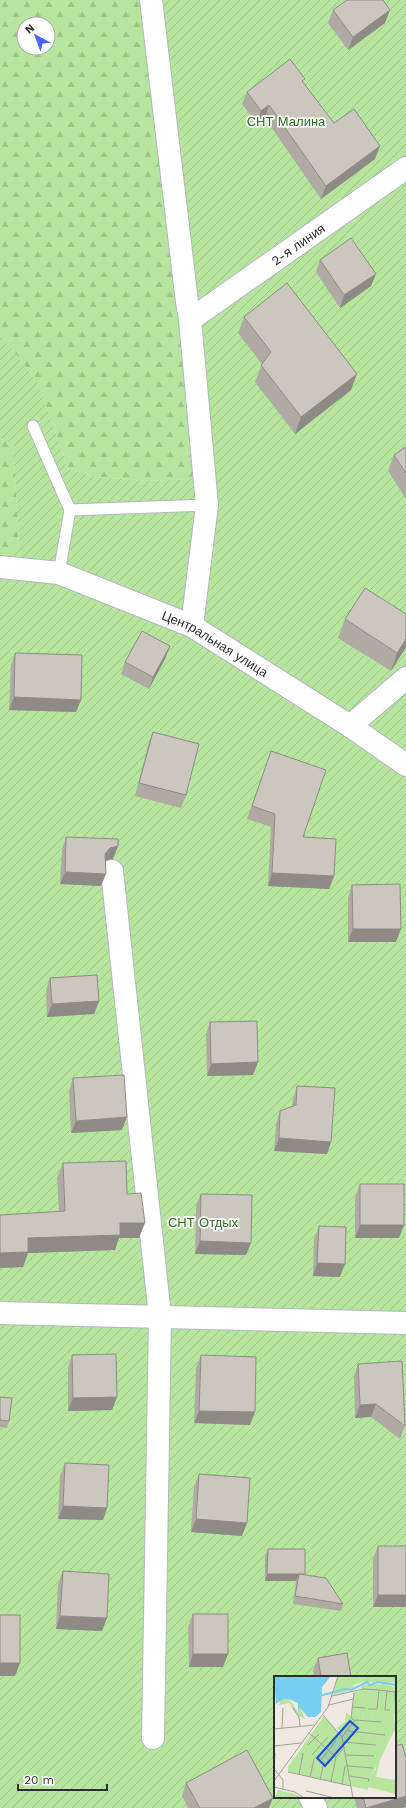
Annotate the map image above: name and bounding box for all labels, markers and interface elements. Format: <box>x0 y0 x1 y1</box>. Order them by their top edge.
north arrow <box>16 16 56 56</box>
text: N <box>22 21 37 36</box>
park label: СНТ Малина <box>247 114 326 129</box>
street label: 2-я линия <box>269 221 328 268</box>
street label: Центральная улица <box>160 608 271 681</box>
park label: СНТ Отдых <box>168 1215 239 1230</box>
inset map <box>274 1676 396 1798</box>
scale bar <box>18 1766 107 1792</box>
text: 20 m <box>24 1773 54 1787</box>

